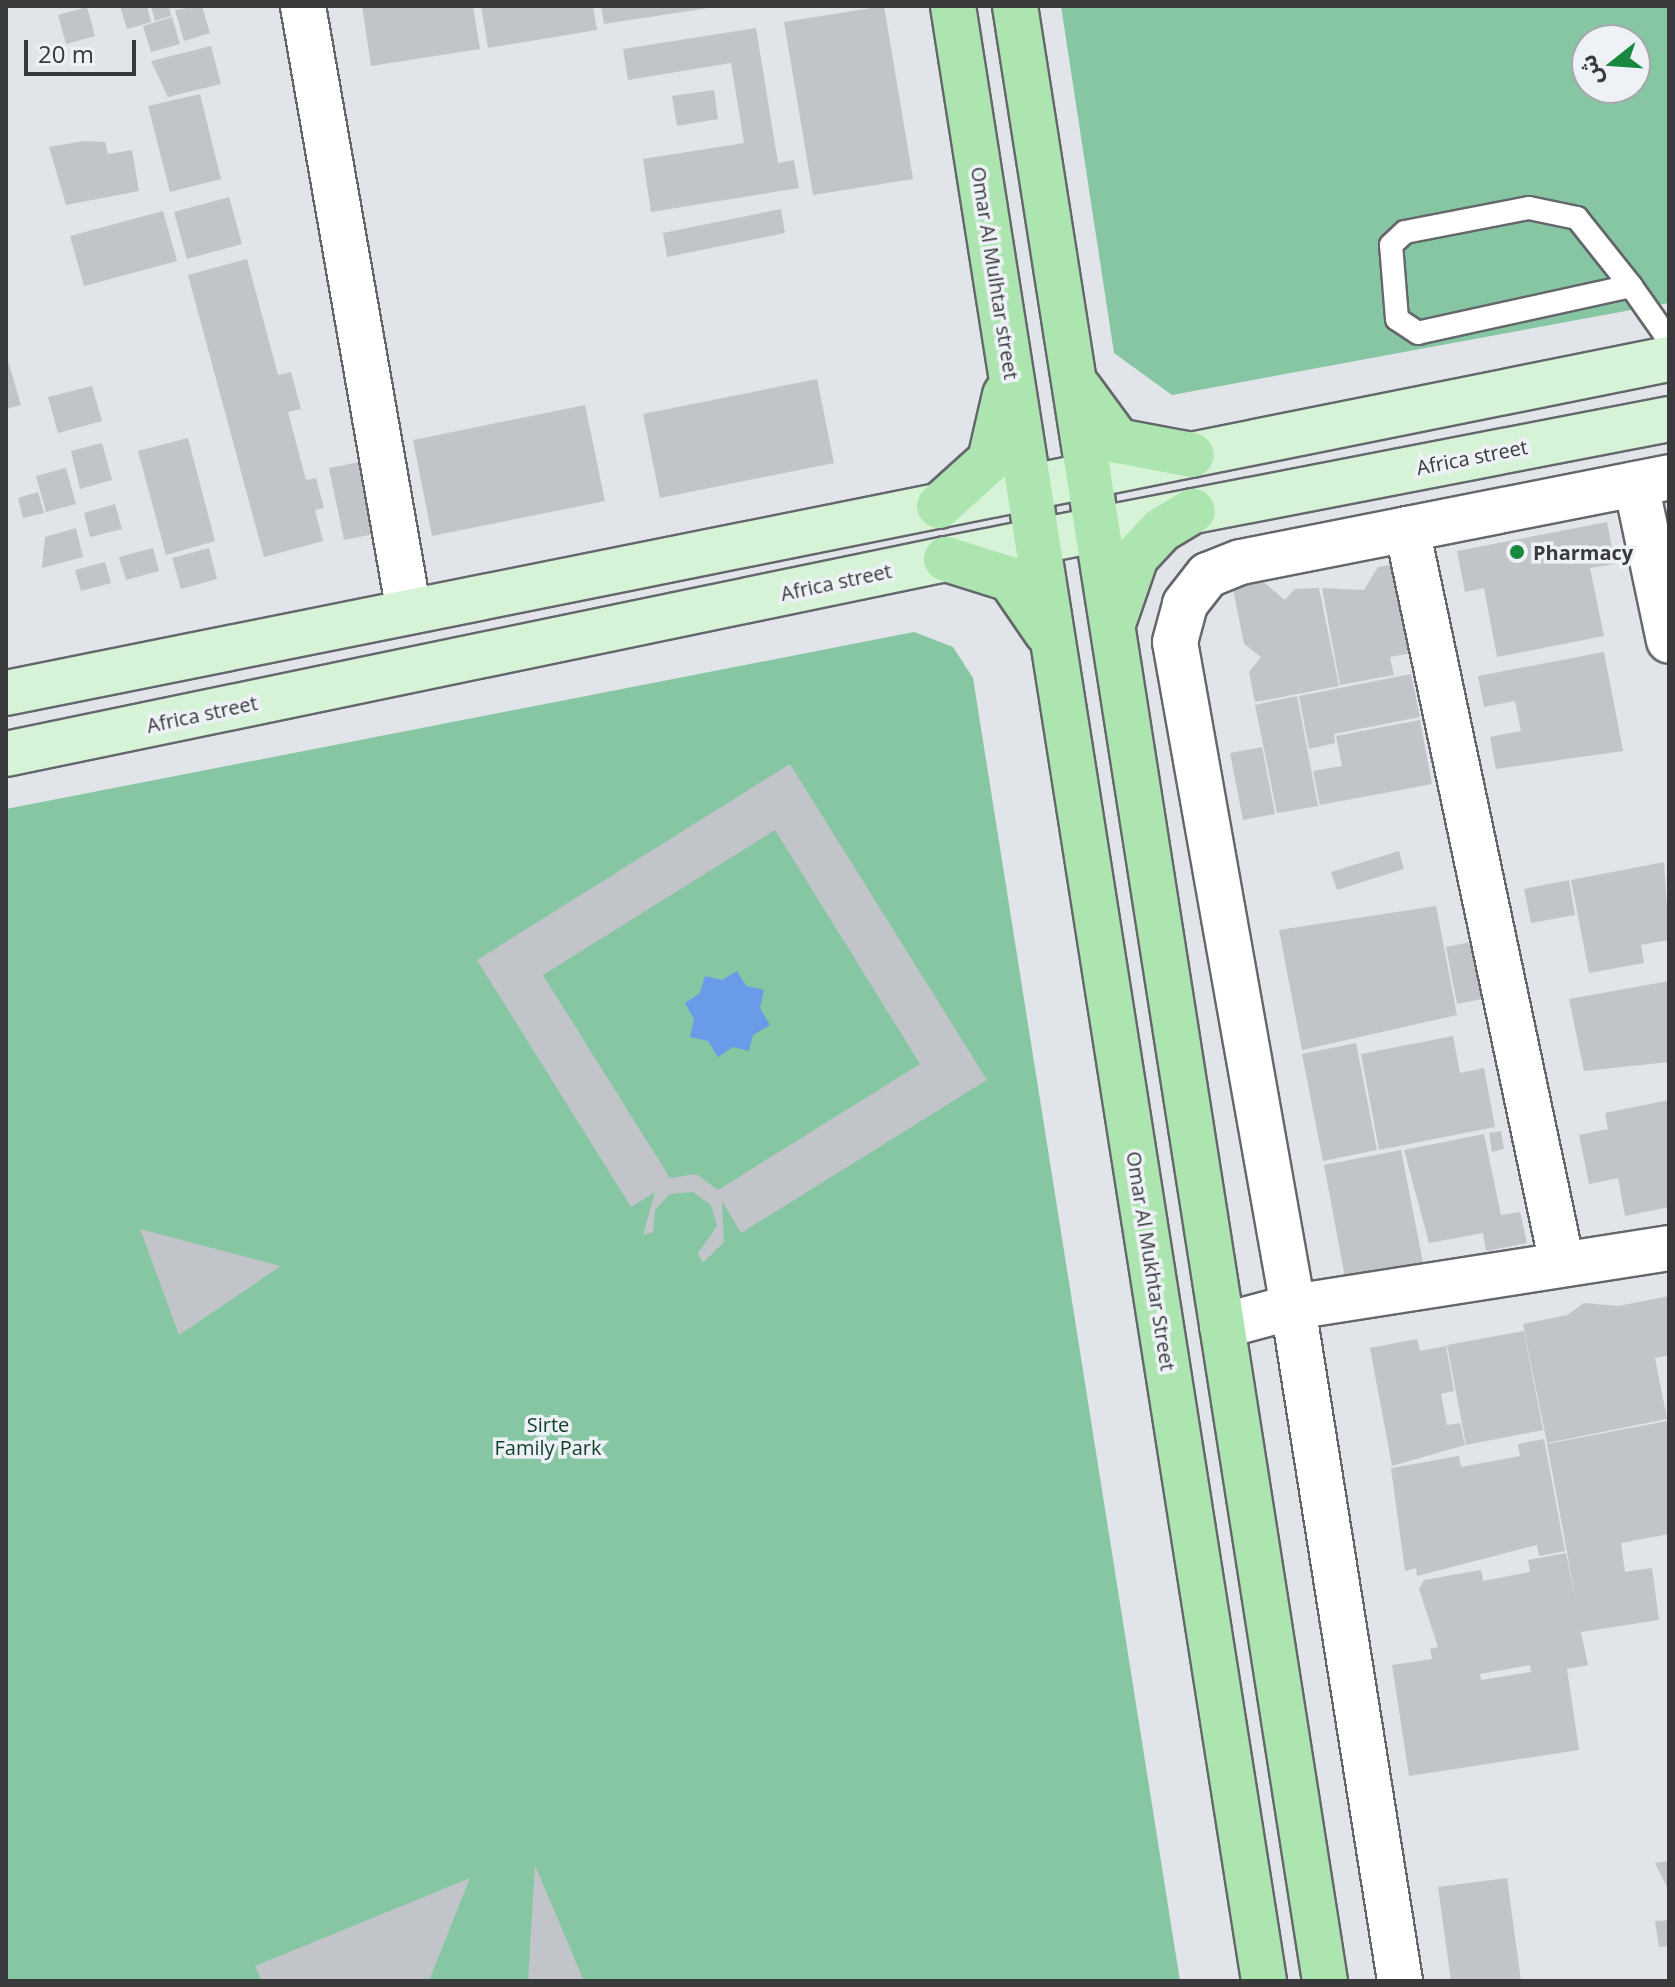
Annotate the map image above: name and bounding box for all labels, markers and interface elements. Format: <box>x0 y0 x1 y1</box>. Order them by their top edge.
scale bar <box>28 24 140 74</box>
north arrow <box>1571 24 1651 104</box>
text: 20 m <box>38 37 94 70</box>
text: ش <box>1571 52 1609 89</box>
street label: Omar Al Mulhtar street <box>966 165 1024 381</box>
street label: Africa street <box>1414 434 1530 480</box>
place label: Pharmacy <box>1533 540 1633 564</box>
marker: Pharmacy <box>1508 543 1526 561</box>
street label: Africa street <box>778 559 894 605</box>
street label: Africa street <box>144 691 260 737</box>
street label: Omar Al Mukhtar Street <box>1122 1150 1180 1372</box>
park label: Sirte Family Park <box>494 1412 602 1459</box>

